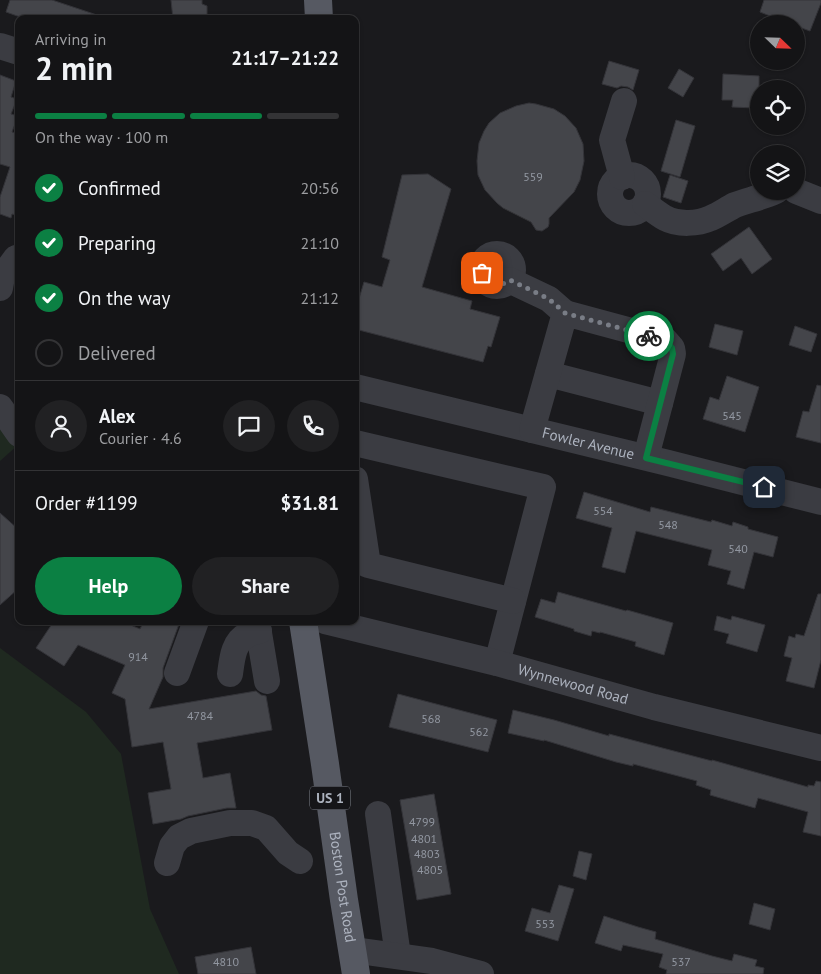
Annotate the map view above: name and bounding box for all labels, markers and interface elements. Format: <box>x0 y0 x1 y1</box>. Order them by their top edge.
north arrow <box>750 15 805 70</box>
map controls <box>750 15 805 200</box>
text: Arriving in <box>35 29 106 49</box>
text: 21:17–21:22 <box>231 46 339 70</box>
text: 2 min <box>35 47 113 89</box>
button: locate <box>750 80 805 135</box>
text: On the way · 100 m <box>35 127 168 147</box>
button: layers <box>750 145 805 200</box>
house number: 559 <box>523 169 543 184</box>
icon: check <box>35 174 63 202</box>
text: Confirmed <box>78 176 161 200</box>
text: 20:56 <box>301 178 339 198</box>
icon: check <box>35 229 63 257</box>
text: Preparing <box>78 231 156 255</box>
text: 21:10 <box>301 233 339 253</box>
pin <box>461 252 503 294</box>
icon: bag <box>468 259 496 287</box>
icon: check <box>35 284 63 312</box>
text: On the way <box>78 286 170 310</box>
text: 21:12 <box>301 288 339 308</box>
courier <box>624 311 674 361</box>
icon: bike <box>635 322 663 350</box>
text: Delivered <box>78 341 156 365</box>
button: person <box>35 400 87 452</box>
button: chat <box>223 400 275 452</box>
button: phone <box>287 400 339 452</box>
text: Alex <box>99 404 135 428</box>
house number: 545 <box>722 408 742 423</box>
street label: Fowler Avenue <box>540 423 636 463</box>
text: Courier · 4.6 <box>99 428 182 448</box>
pin <box>743 466 785 508</box>
icon: home <box>750 473 778 501</box>
text: Order #1199 <box>35 491 138 515</box>
text: $31.81 <box>280 491 339 515</box>
house number: 554 <box>593 503 613 518</box>
house number: 548 <box>658 517 678 532</box>
house number: 540 <box>728 541 748 556</box>
button: Help <box>35 557 182 615</box>
button: Share <box>192 557 339 615</box>
house number: 914 <box>128 649 148 664</box>
street label: Wynnewood Road <box>516 659 631 708</box>
house number: 4784 <box>187 708 214 723</box>
house number: 568 <box>421 711 441 726</box>
house number: 562 <box>469 724 489 739</box>
road number: US 1 <box>310 786 350 810</box>
house number: 4799 <box>409 814 435 829</box>
street label: Boston Post Road <box>326 831 361 944</box>
house number: 4801 <box>411 831 437 846</box>
house number: 4803 <box>414 846 440 861</box>
house number: 4805 <box>417 862 443 877</box>
house number: 553 <box>535 916 555 931</box>
house number: 4810 <box>213 954 240 969</box>
house number: 537 <box>671 954 691 969</box>

